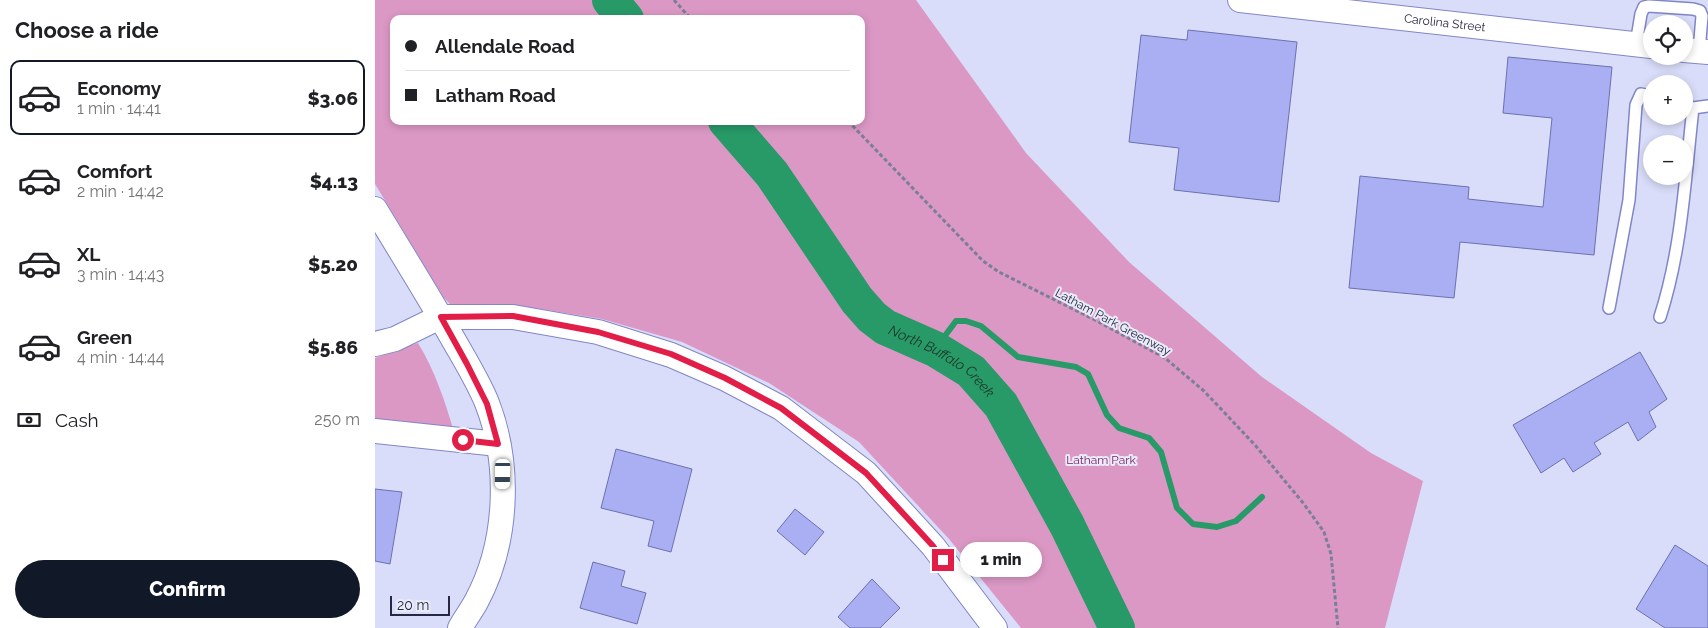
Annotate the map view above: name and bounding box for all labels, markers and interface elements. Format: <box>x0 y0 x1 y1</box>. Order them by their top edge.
street label: Carolina Street <box>1403 11 1486 34</box>
map controls <box>1643 15 1693 185</box>
button: locate <box>1643 15 1693 65</box>
text: Choose a ride <box>15 17 159 43</box>
text: Allendale Road <box>435 35 575 57</box>
icon: car <box>17 75 62 120</box>
button: + <box>1643 75 1693 125</box>
text: Economy <box>77 77 161 99</box>
text: Latham Road <box>435 84 556 106</box>
text: $3.06 <box>307 87 358 109</box>
text: 1 min · 14:41 <box>77 99 161 118</box>
button: − <box>1643 135 1693 185</box>
icon: car <box>17 158 62 203</box>
text: Comfort <box>77 160 152 182</box>
text: $4.13 <box>310 170 358 192</box>
text: 2 min · 14:42 <box>77 182 164 201</box>
icon: car <box>17 241 62 286</box>
text: XL <box>77 243 100 265</box>
text: $5.20 <box>308 253 358 275</box>
text: 3 min · 14:43 <box>77 265 164 284</box>
street label: Latham Park Greenway <box>1053 286 1174 359</box>
water label: North Buffalo Creek <box>886 322 998 400</box>
icon: car <box>17 324 62 369</box>
text: Green <box>77 326 132 348</box>
text: $5.86 <box>308 336 358 358</box>
text: 4 min · 14:44 <box>77 348 165 367</box>
icon: cash <box>15 406 43 434</box>
text: Cash <box>55 409 99 431</box>
text: 250 m <box>314 410 360 429</box>
route start <box>452 429 474 451</box>
park label: Latham Park <box>1066 453 1136 467</box>
car <box>495 459 510 489</box>
callout: 1 min <box>961 542 1043 578</box>
route end <box>932 549 954 571</box>
text: 1 min <box>980 550 1022 569</box>
button: Confirm <box>15 560 360 618</box>
scale bar <box>390 593 450 616</box>
text: 20 m <box>397 597 429 613</box>

